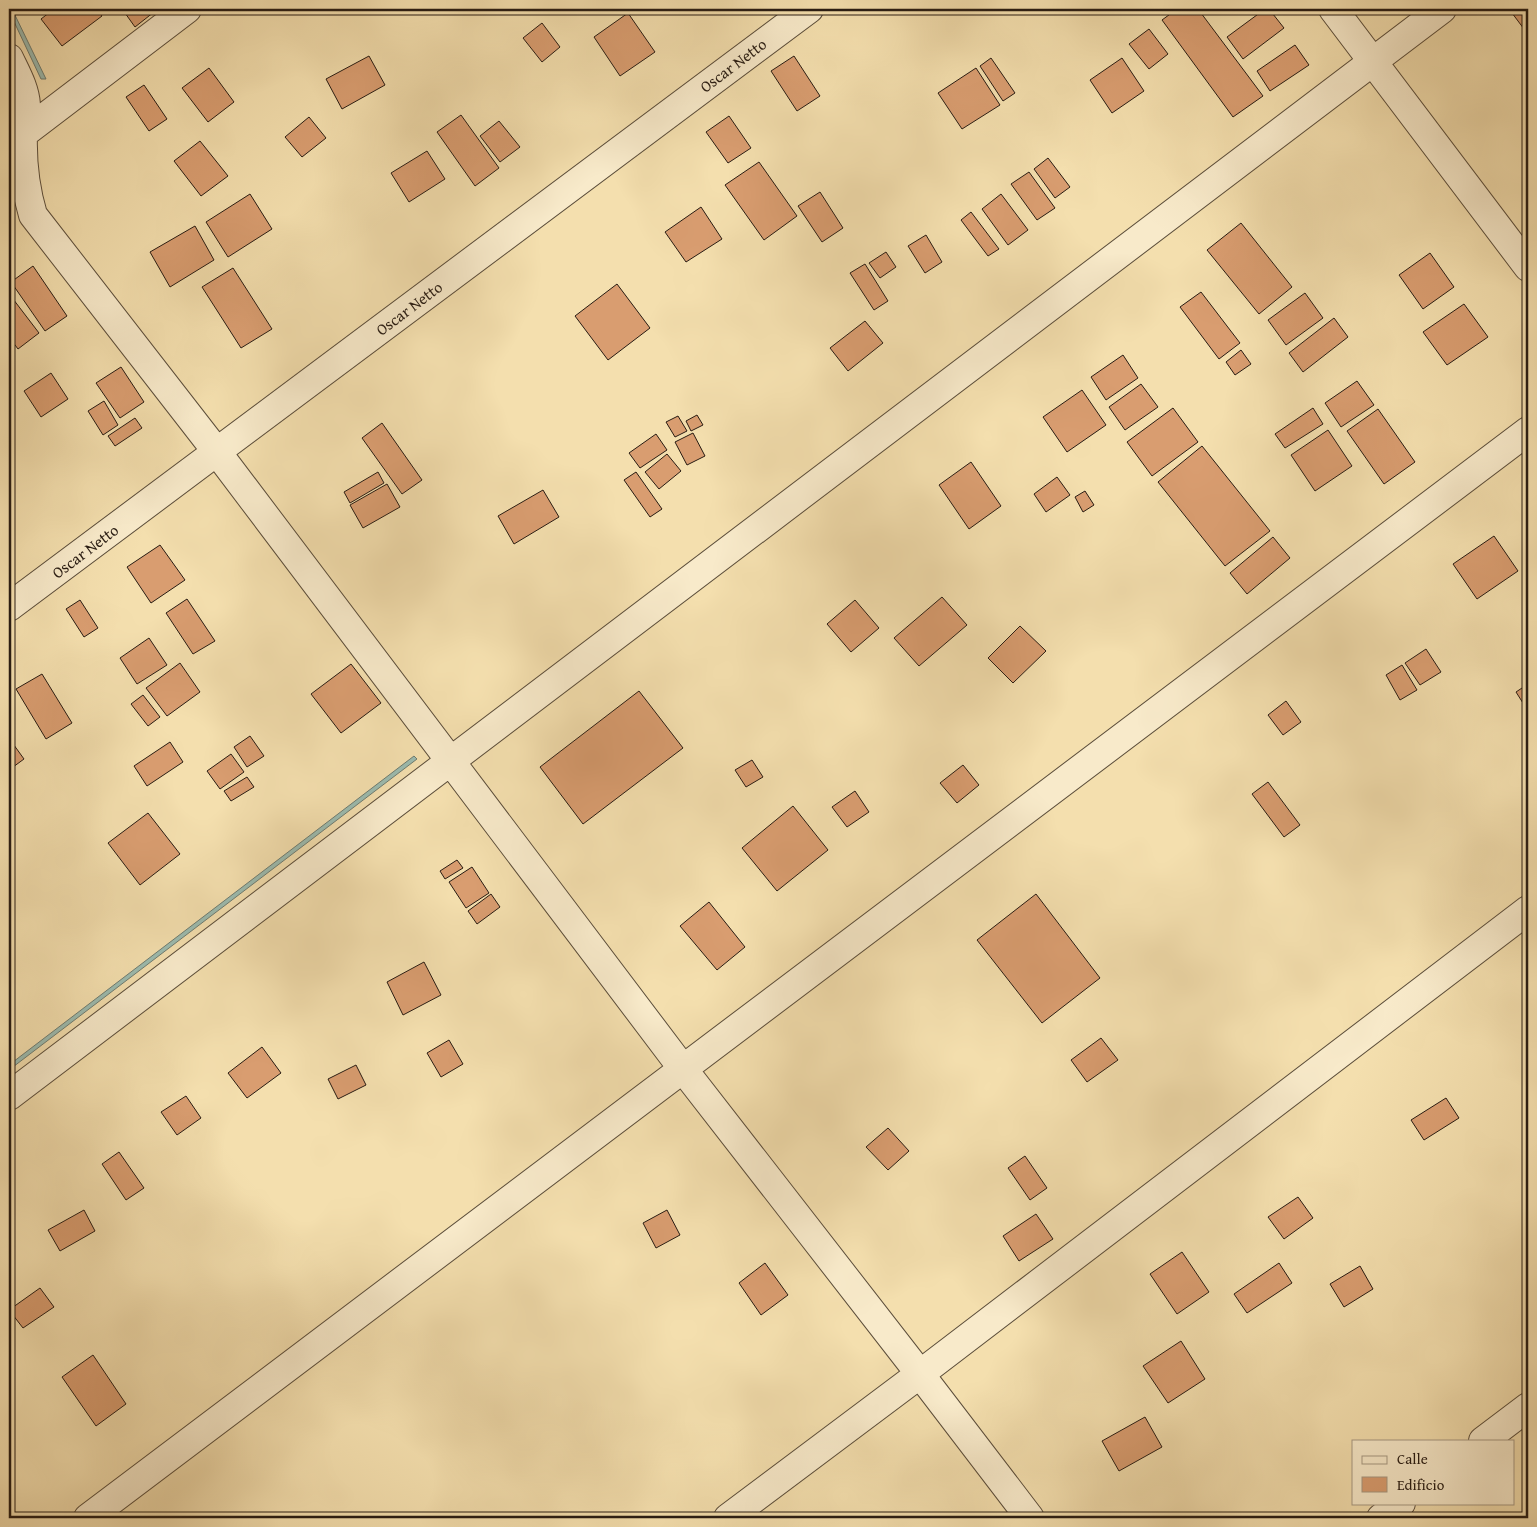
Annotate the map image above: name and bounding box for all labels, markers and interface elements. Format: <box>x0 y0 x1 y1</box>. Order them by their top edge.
street label: Oscar Netto <box>695 32 771 98</box>
street label: Oscar Netto <box>371 275 447 341</box>
street label: Oscar Netto <box>47 518 123 584</box>
legend <box>1352 1440 1514 1504</box>
text: Calle <box>1397 1448 1428 1469</box>
text: Edificio <box>1397 1474 1445 1495</box>

